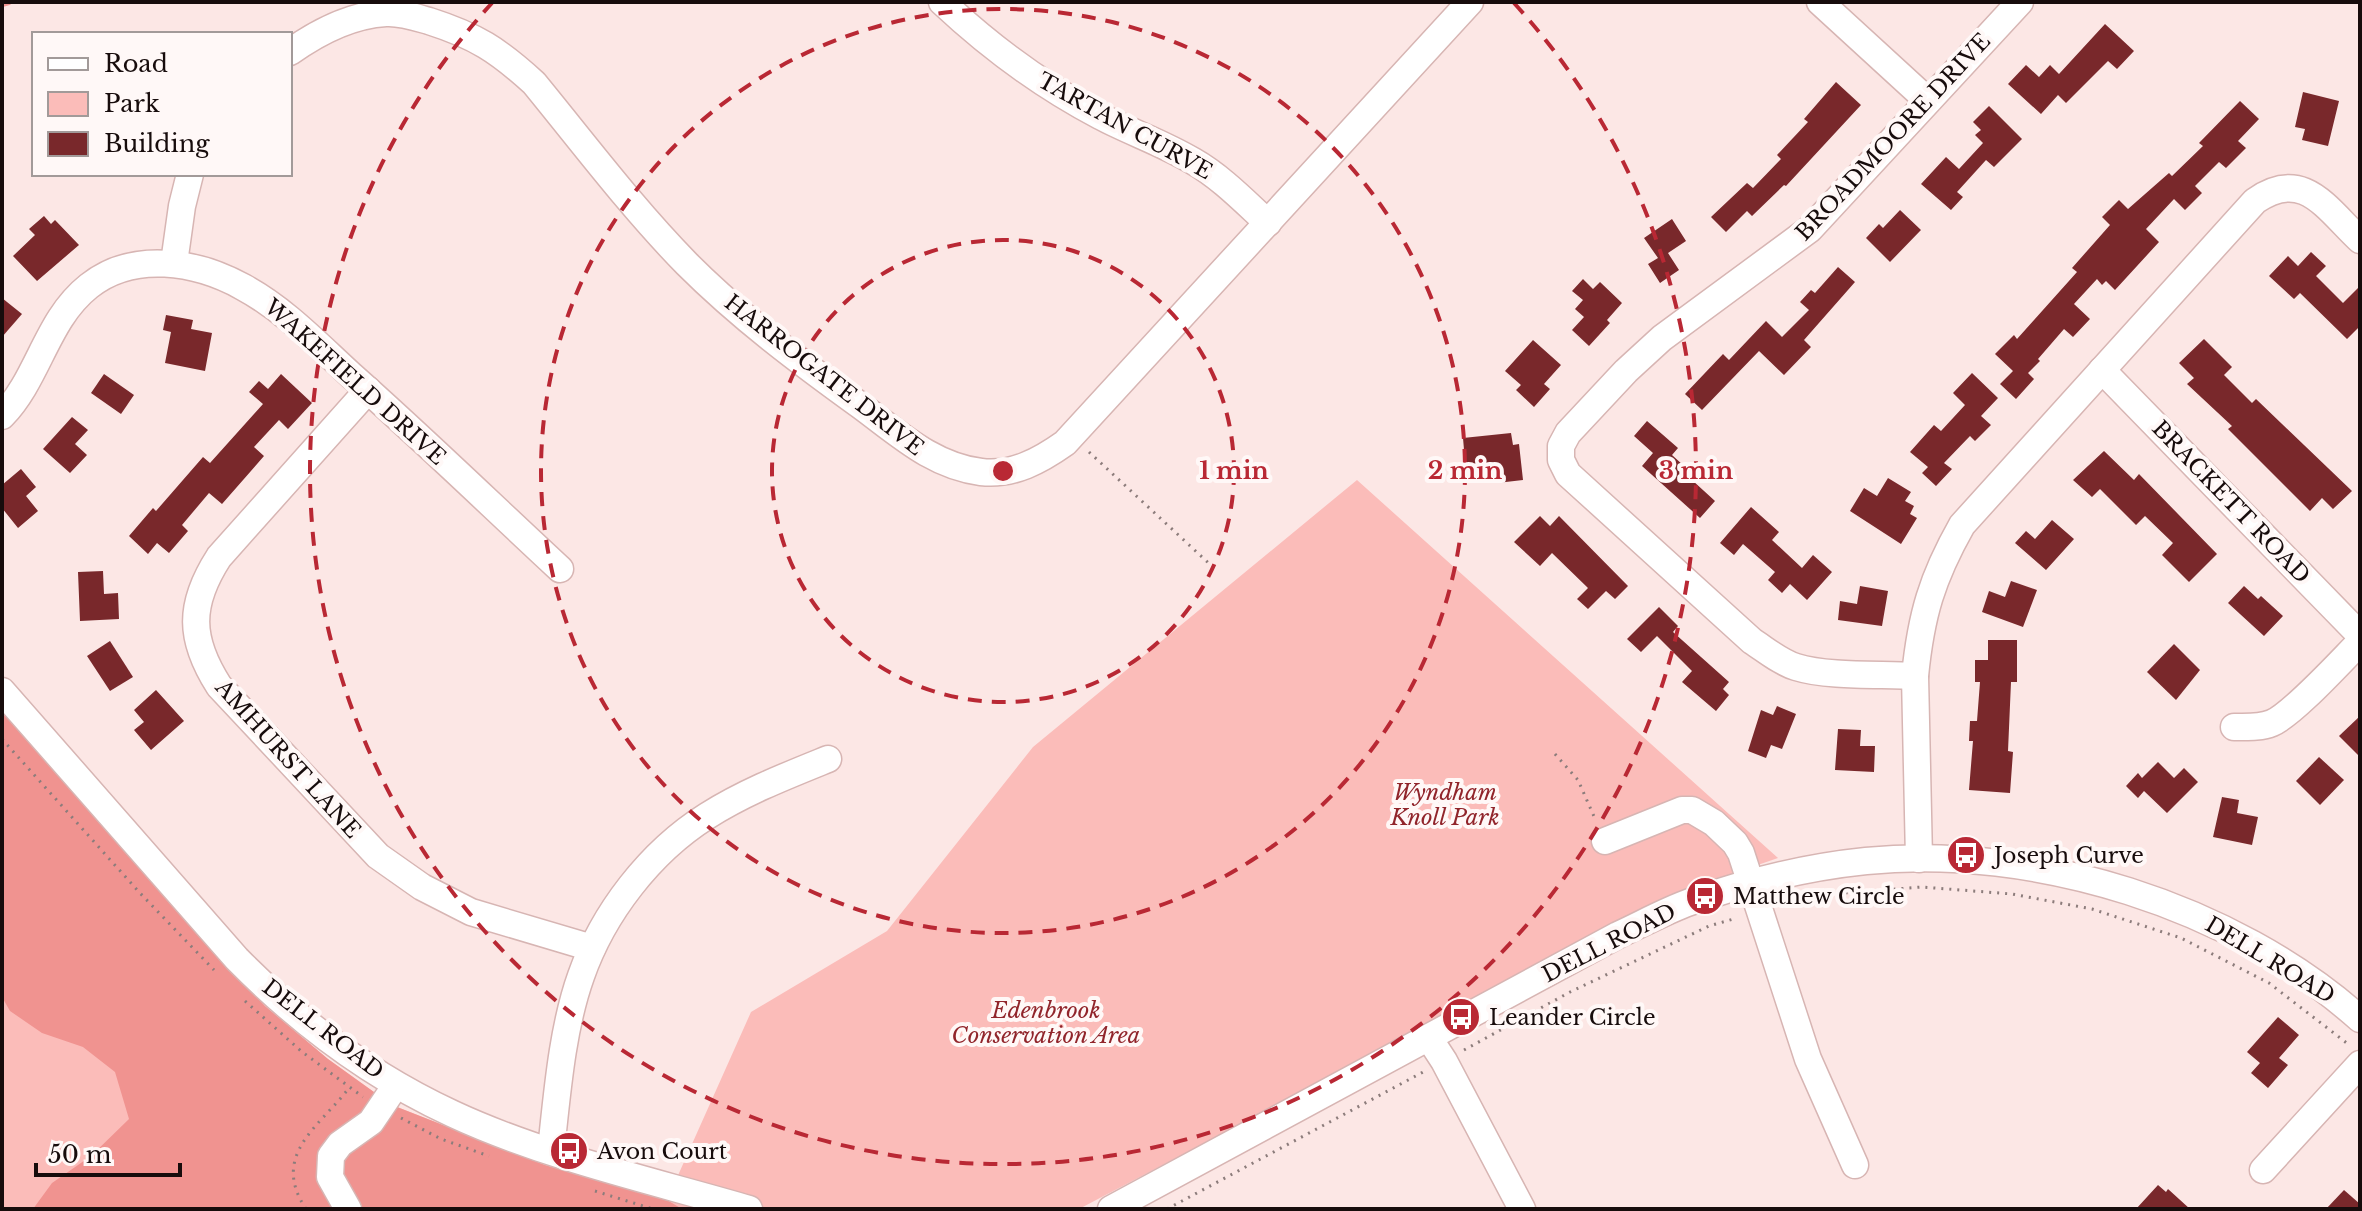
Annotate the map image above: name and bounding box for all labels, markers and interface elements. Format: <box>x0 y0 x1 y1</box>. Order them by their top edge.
street label: BROADMOORE DRIVE <box>1790 28 1996 246</box>
legend <box>32 32 292 176</box>
text: Road <box>104 49 168 78</box>
street label: TARTAN CURVE <box>1033 67 1217 185</box>
text: Park <box>104 89 160 118</box>
text: Building <box>104 129 210 158</box>
street label: HARROGATE DRIVE <box>719 289 929 461</box>
street label: WAKEFIELD DRIVE <box>258 293 451 471</box>
street label: BRACKETT ROAD <box>2146 415 2316 589</box>
text: 1 min <box>1199 456 1269 485</box>
text: 2 min <box>1428 456 1503 485</box>
text: 3 min <box>1659 456 1734 485</box>
centre of rings <box>989 457 1017 485</box>
street label: AMHURST LANE <box>209 674 366 844</box>
park label: Wyndham Knoll Park <box>1389 779 1500 831</box>
bus stop icon: Joseph Curve <box>1945 834 1987 876</box>
place label: Joseph Curve <box>1991 842 2144 869</box>
bus stop icon: Matthew Circle <box>1684 875 1726 917</box>
place label: Matthew Circle <box>1733 883 1905 910</box>
street label: DELL ROAD <box>1538 898 1680 988</box>
street label: DELL ROAD <box>2200 911 2340 1009</box>
street label: DELL ROAD <box>257 973 389 1085</box>
bus stop icon: Leander Circle <box>1440 996 1482 1038</box>
park label: Edenbrook Conservation Area <box>952 997 1140 1049</box>
place label: Leander Circle <box>1489 1004 1656 1031</box>
scale bar <box>36 1127 180 1177</box>
bus stop icon: Avon Court <box>548 1130 590 1172</box>
place label: Avon Court <box>596 1138 728 1165</box>
text: 50 m <box>48 1140 112 1169</box>

